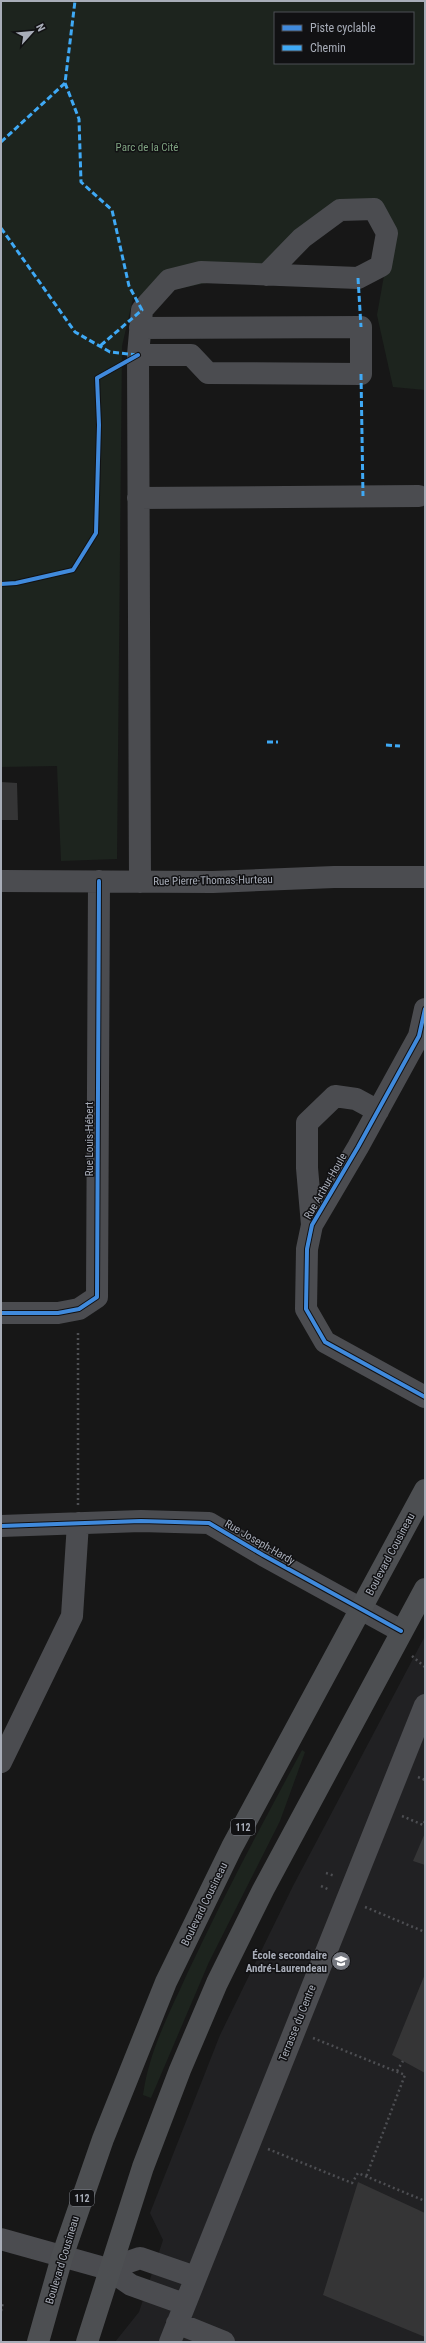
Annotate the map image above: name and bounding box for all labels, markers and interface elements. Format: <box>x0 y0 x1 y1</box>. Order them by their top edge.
north arrow <box>12 12 52 52</box>
legend <box>274 12 414 64</box>
text: Piste cyclable <box>310 21 376 35</box>
text: N <box>33 22 48 34</box>
text: Chemin <box>310 41 346 55</box>
park label: Parc de la Cité <box>116 141 178 154</box>
street label: Rue Pierre-Thomas-Hurteau <box>153 873 273 888</box>
street label: Rue Louis-Hébert <box>83 1102 96 1176</box>
street label: Rue Arthur-Houle <box>301 1151 350 1222</box>
street label: Boulevard Cousineau <box>363 1511 418 1598</box>
street label: Rue Joseph-Hardy <box>222 1517 297 1568</box>
road number: 112 <box>231 1819 255 1835</box>
street label: Boulevard Cousineau <box>179 1860 230 1948</box>
place label: École secondaire André-Laurendeau <box>246 1949 327 1975</box>
school or university icon: École secondaire André-Laurendeau <box>330 1950 352 1972</box>
street label: Terrasse du Centre <box>276 1983 319 2063</box>
road number: 112 <box>70 2190 94 2206</box>
street label: Boulevard Cousineau <box>43 2215 82 2306</box>

